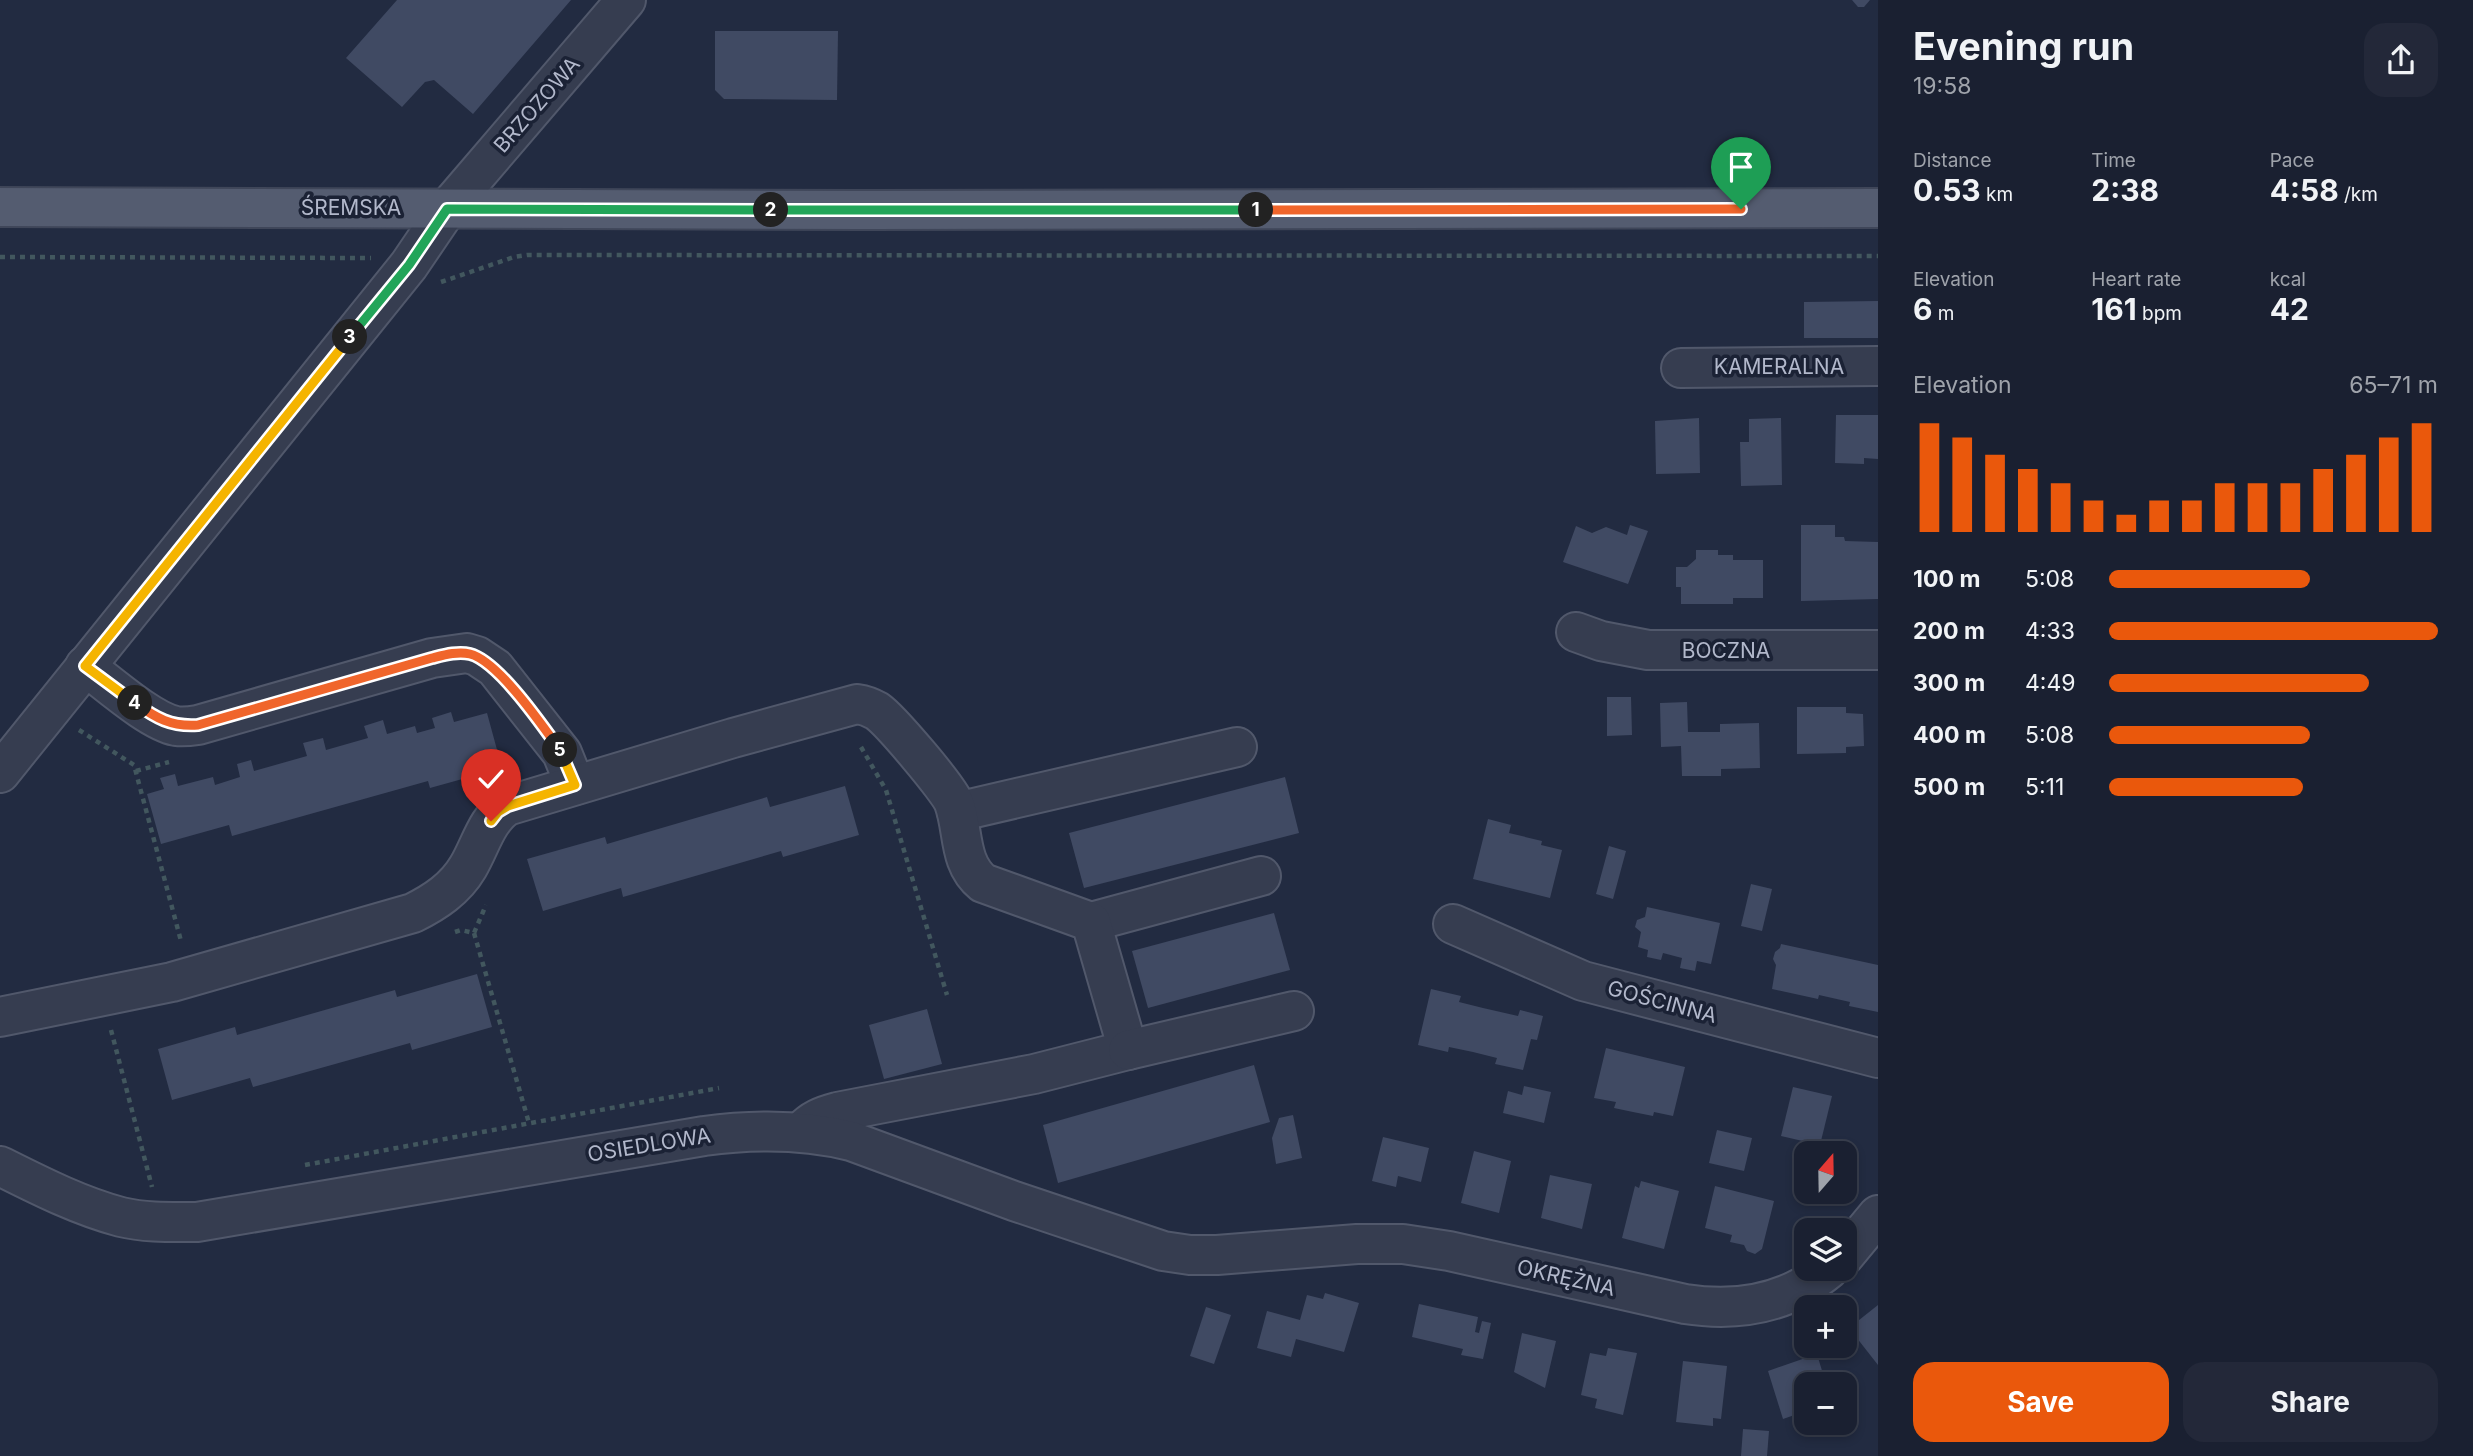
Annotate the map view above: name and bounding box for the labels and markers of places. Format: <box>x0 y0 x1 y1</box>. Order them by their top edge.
pin <box>1711 137 1771 209</box>
pin: 2 <box>754 192 788 228</box>
pin: 1 <box>1238 192 1274 228</box>
pin: 3 <box>332 320 368 354</box>
pin: 4 <box>118 686 152 720</box>
pin: 5 <box>542 732 578 768</box>
pin <box>461 749 521 821</box>

